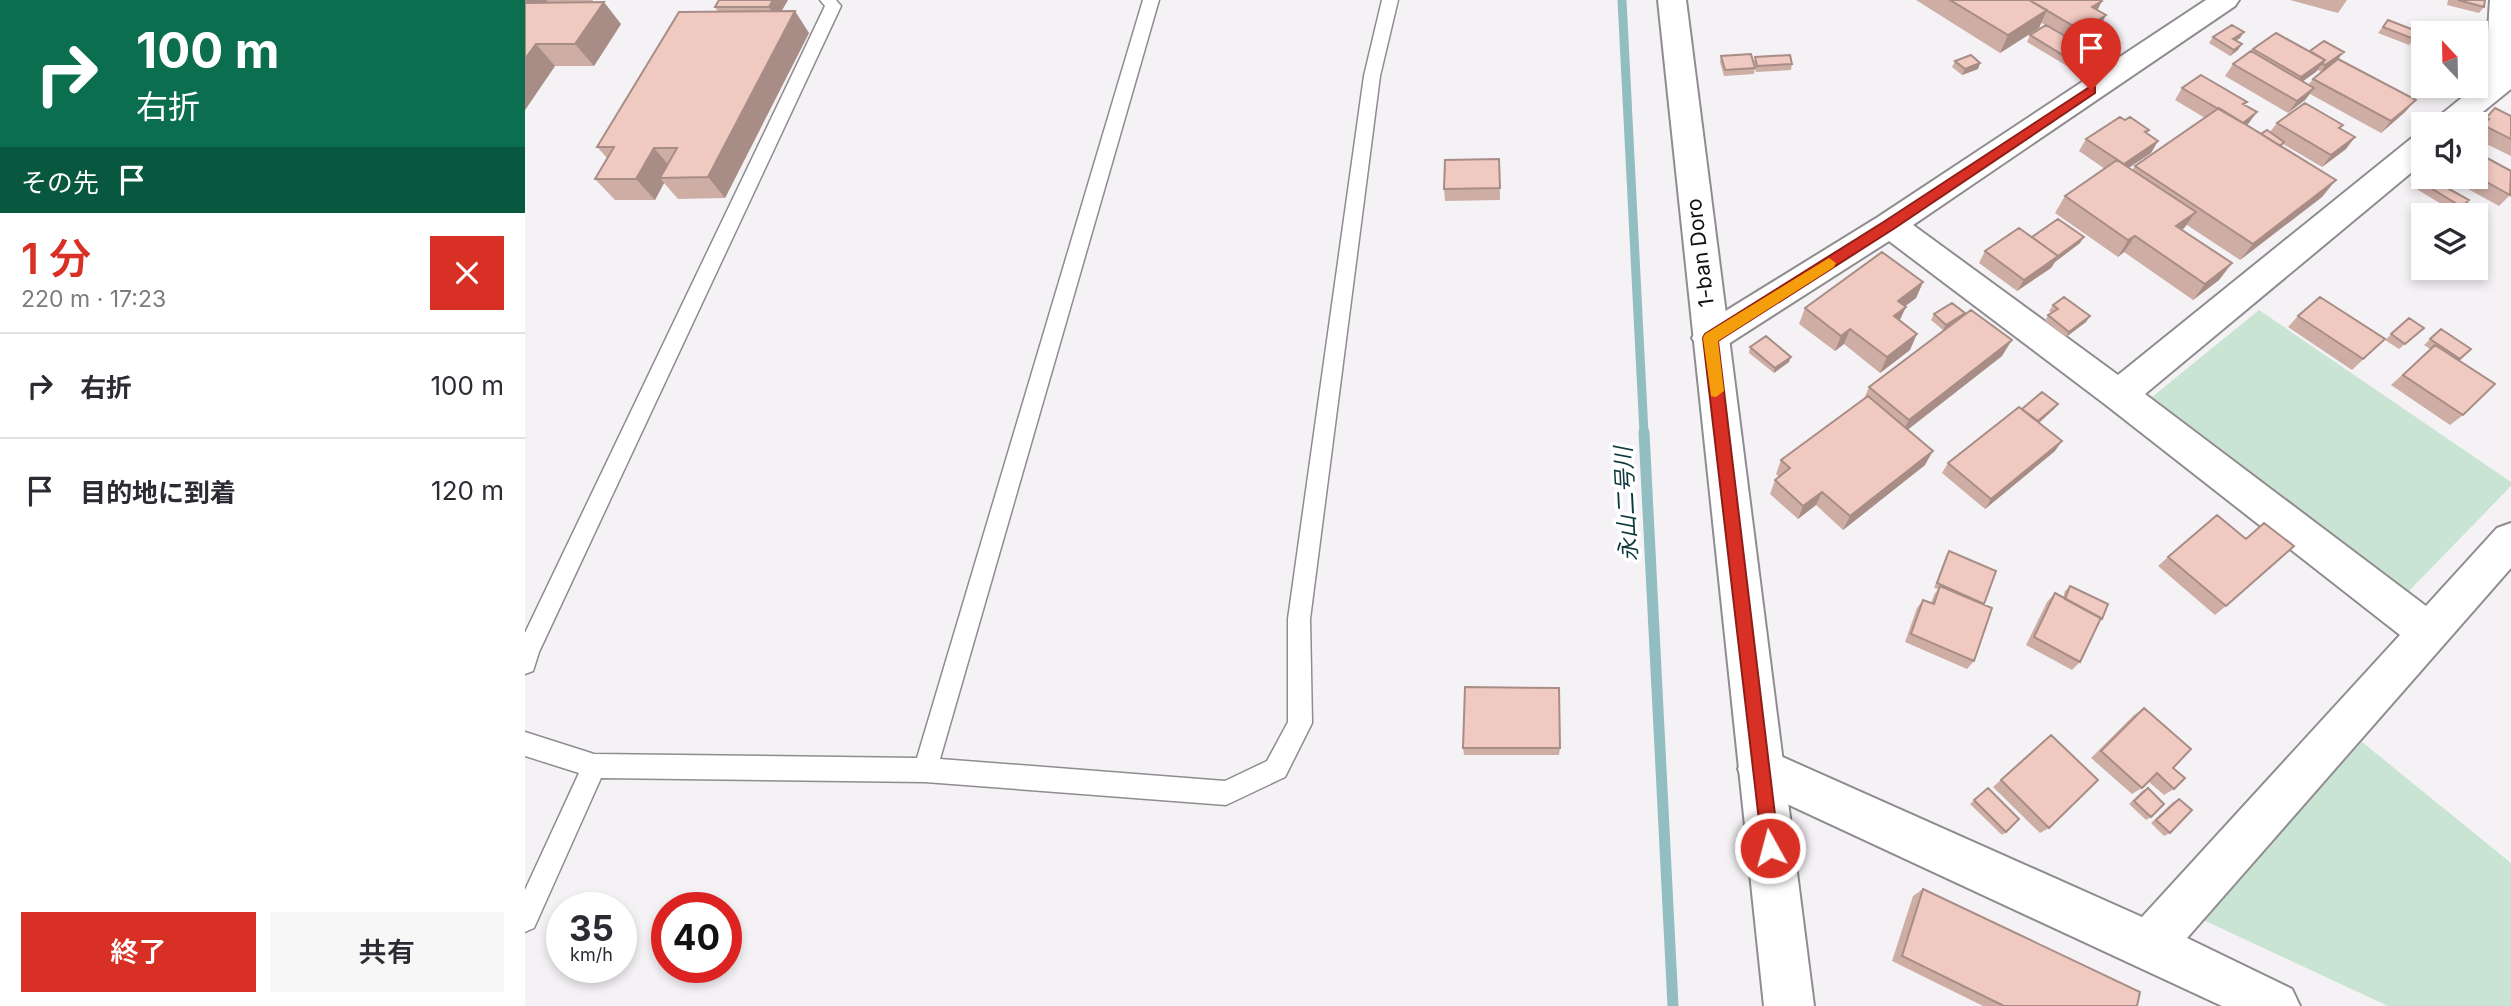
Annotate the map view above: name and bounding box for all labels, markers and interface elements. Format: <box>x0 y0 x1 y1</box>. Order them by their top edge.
pin <box>2061 18 2121 90</box>
text: 100 m <box>136 21 280 80</box>
north arrow <box>2411 21 2489 98</box>
map controls <box>2411 21 2488 280</box>
icon: right <box>21 28 112 119</box>
icon: arrive <box>2072 29 2110 67</box>
text: 右折 <box>136 87 200 126</box>
button: sound <box>2411 112 2488 189</box>
icon: arrive <box>113 161 151 199</box>
text: その先 <box>21 167 99 198</box>
street label: 1-ban Doro <box>1681 197 1719 309</box>
button: layers <box>2411 203 2488 280</box>
text: 1 分 <box>21 233 91 284</box>
button: close <box>430 236 504 310</box>
text: 220 m · 17:23 <box>21 285 166 313</box>
icon: right <box>21 367 59 405</box>
text: 100 m <box>431 370 504 401</box>
text: 右折 <box>80 372 132 403</box>
water label: 永山二号川 <box>1609 443 1643 562</box>
icon: arrive <box>21 472 59 510</box>
text: 120 m <box>431 475 504 506</box>
text: 目的地に到着 <box>80 477 236 508</box>
position arrow <box>1733 811 1807 885</box>
speed limit sign: 40 <box>651 892 742 983</box>
text: 35 <box>569 907 614 949</box>
button: 終了 <box>21 912 256 992</box>
button: 共有 <box>270 912 504 992</box>
text: km/h <box>570 944 613 965</box>

